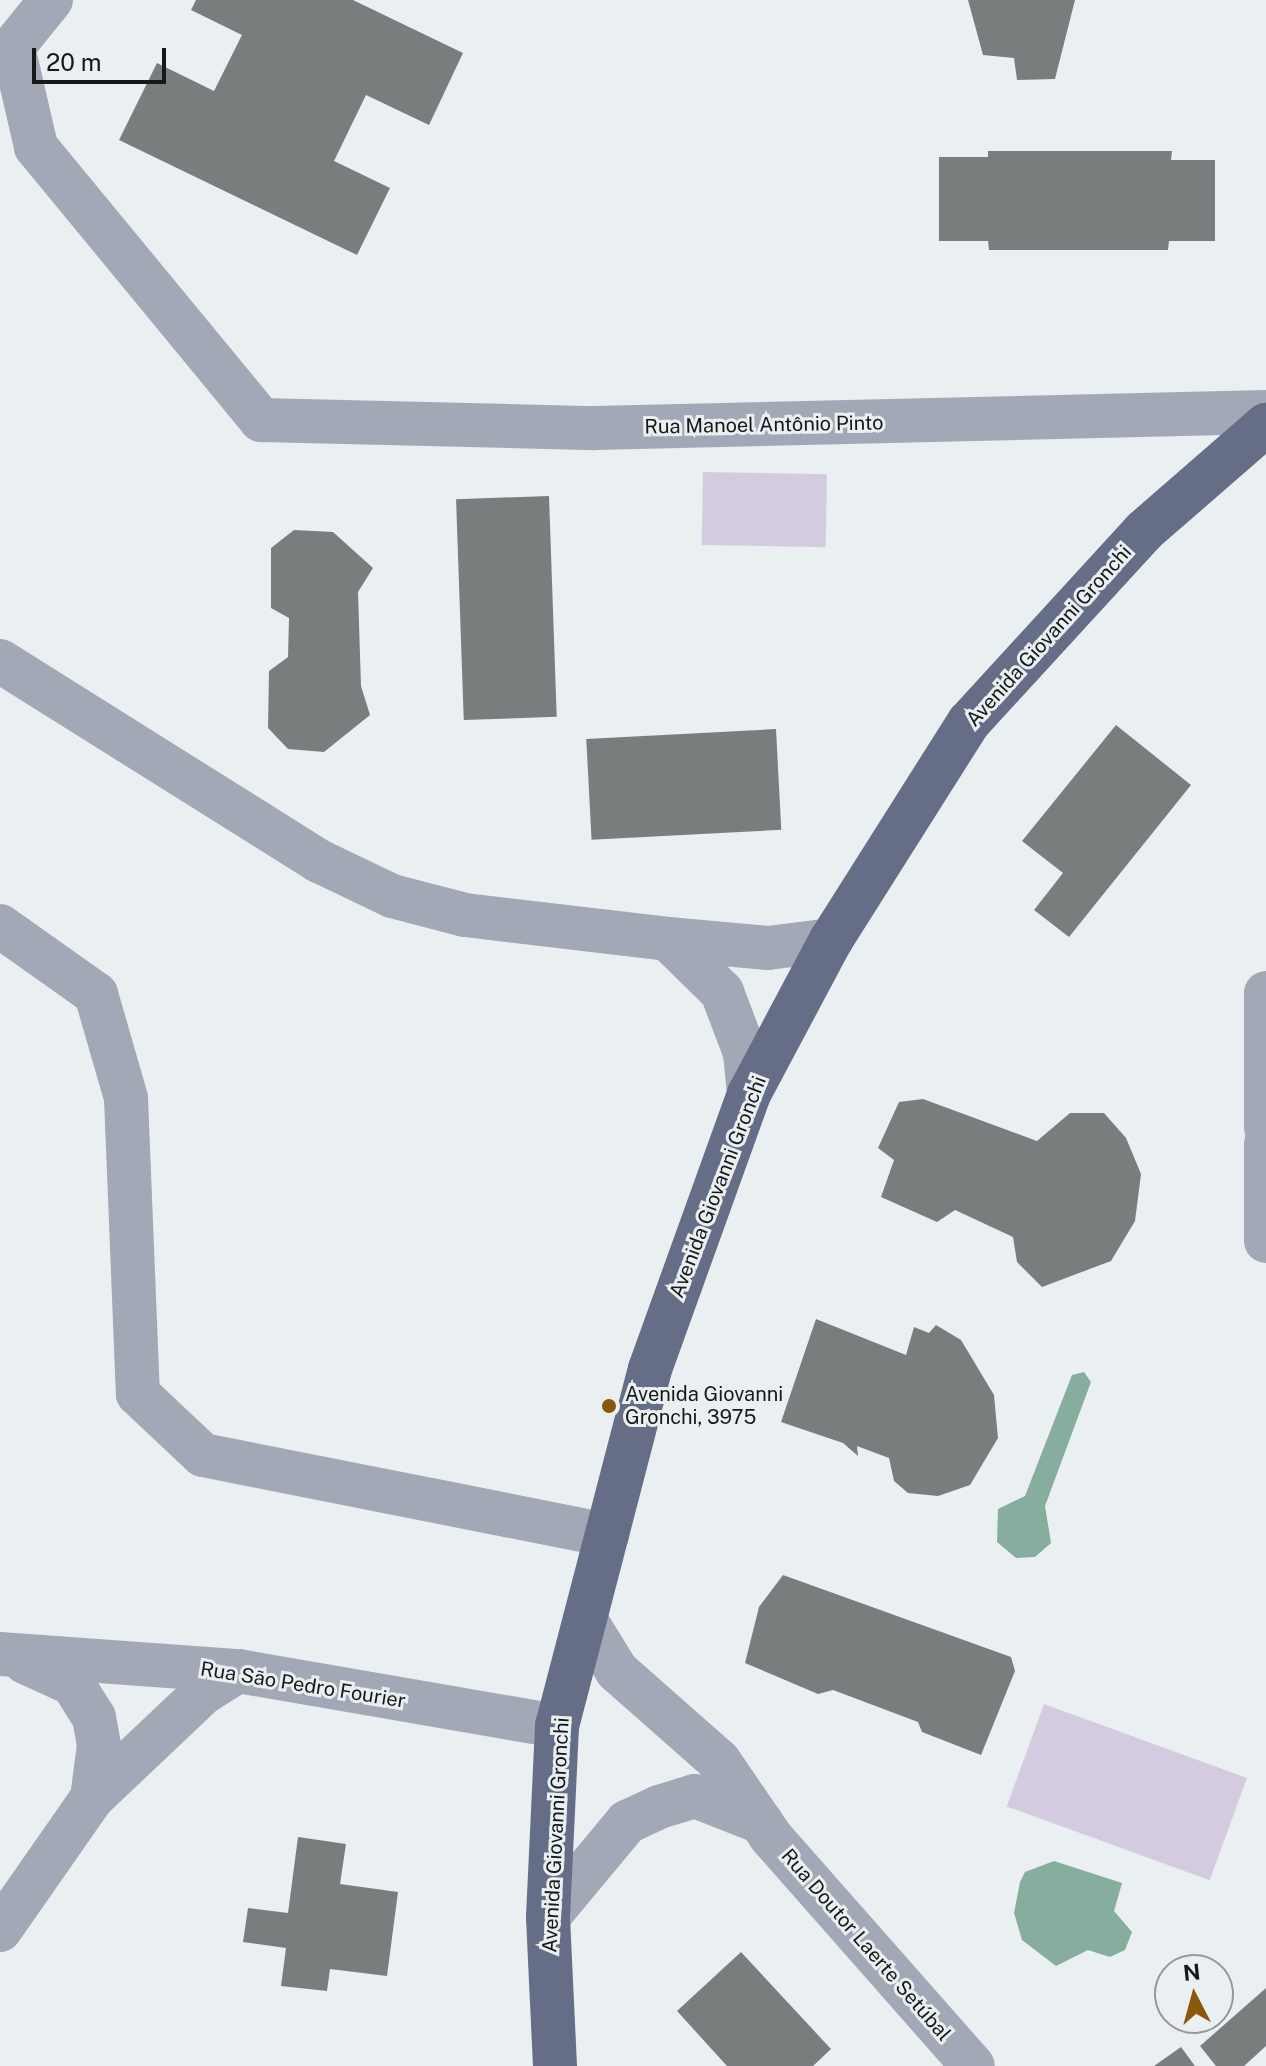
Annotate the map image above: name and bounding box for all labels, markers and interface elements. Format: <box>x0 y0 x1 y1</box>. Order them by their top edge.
scale bar <box>36 32 170 82</box>
text: 20 m <box>46 48 102 76</box>
street label: Rua Manoel Antônio Pinto <box>644 411 884 439</box>
street label: Avenida Giovanni Gronchi <box>961 540 1137 732</box>
street label: Avenida Giovanni Gronchi <box>665 1073 771 1301</box>
place label: Avenida Giovanni Gronchi, 3975 <box>625 1382 783 1429</box>
marker: Avenida Giovanni Gronchi, 3975 <box>600 1397 618 1415</box>
street label: Rua São Pedro Fourier <box>199 1657 407 1713</box>
street label: Avenida Giovanni Gronchi <box>538 1717 574 1953</box>
street label: Rua Doutor Laerte Setúbal <box>776 1844 956 2046</box>
north arrow <box>1154 1954 1234 2034</box>
text: N <box>1182 1958 1202 1986</box>

